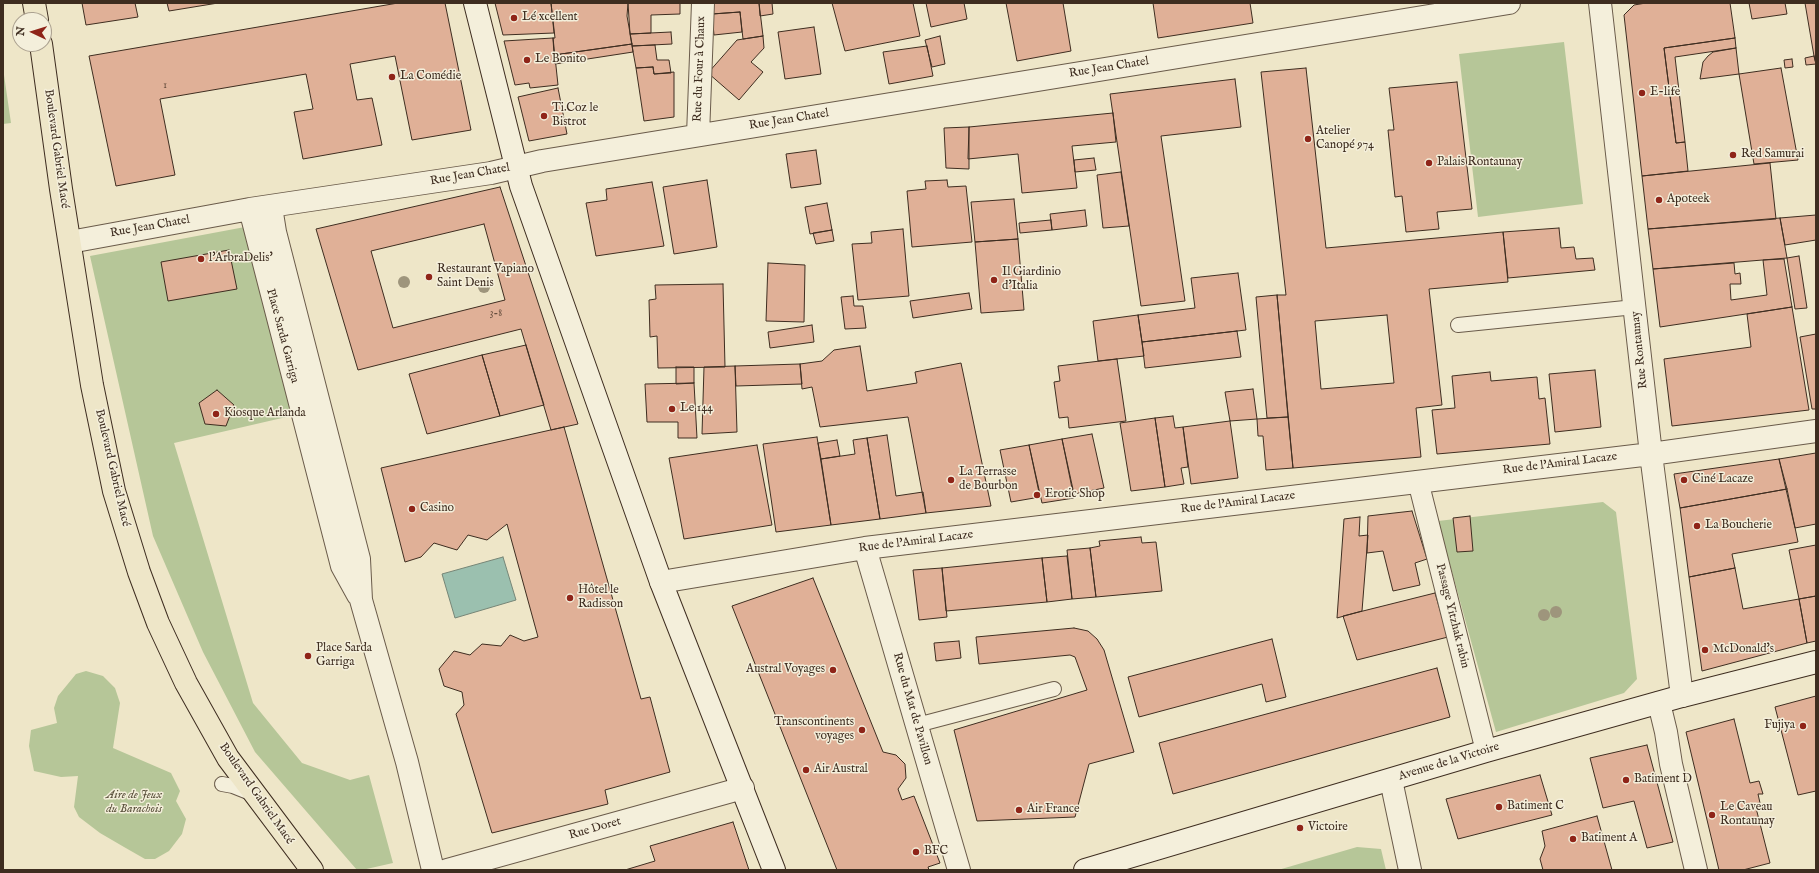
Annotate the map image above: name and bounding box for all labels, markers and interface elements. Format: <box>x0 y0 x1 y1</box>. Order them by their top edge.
place label: Lé xcellent <box>522 11 578 25</box>
north arrow <box>12 12 52 52</box>
marker: Lé xcellent <box>509 13 519 23</box>
street label: Rue du Four à Chaux <box>691 16 709 122</box>
text: N <box>14 26 28 36</box>
place label: Le Bonito <box>535 53 586 67</box>
marker: Le Bonito <box>522 55 532 65</box>
street label: Rue Jean Chatel <box>1068 55 1150 81</box>
place label: La Comédie <box>400 70 461 84</box>
marker: La Comédie <box>387 72 397 82</box>
house number: 1 <box>163 80 167 92</box>
place label: E-life <box>1650 86 1680 100</box>
street label: Boulevard Gabriel Macé <box>40 88 72 210</box>
marker: E-life <box>1637 88 1647 98</box>
place label: Ti.Coz le Bistrot <box>552 102 598 130</box>
street label: Rue Jean Chatel <box>748 107 830 133</box>
marker: Ti.Coz le Bistrot <box>539 111 549 121</box>
place label: Atelier Canopé 974 <box>1316 125 1374 153</box>
marker: Atelier Canopé 974 <box>1303 134 1313 144</box>
place label: Red Samurai <box>1741 148 1804 162</box>
marker: Red Samurai <box>1728 150 1738 160</box>
place label: Palais Rontaunay <box>1437 156 1522 170</box>
marker: Palais Rontaunay <box>1424 158 1434 168</box>
street label: Rue Jean Chatel <box>429 161 511 189</box>
place label: Apoteek <box>1667 193 1710 207</box>
marker: Apoteek <box>1654 195 1664 205</box>
street label: Rue Jean Chatel <box>109 213 191 241</box>
place label: l'ArbraDelis' <box>209 252 273 266</box>
marker: l'ArbraDelis' <box>196 254 206 264</box>
place label: Restaurant Vapiano Saint Denis <box>437 263 534 291</box>
place label: Il Giardinio d'Italia <box>1002 266 1061 294</box>
marker: Restaurant Vapiano Saint Denis <box>424 272 434 282</box>
marker: Il Giardinio d'Italia <box>989 275 999 285</box>
street label: Place Sarda Garriga <box>262 287 302 385</box>
house number: 3-8 <box>490 308 502 320</box>
street label: Rue Rontaunay <box>1629 310 1651 390</box>
place label: Le 144 <box>680 402 713 416</box>
marker: Le 144 <box>667 404 677 414</box>
place label: Kiosque Arlanda <box>224 407 306 421</box>
street label: Boulevard Gabriel Macé <box>91 408 133 528</box>
marker: Kiosque Arlanda <box>211 409 221 419</box>
street label: Rue de l'Amiral Lacaze <box>1502 450 1618 478</box>
place label: La Terrasse de Bourbon <box>959 466 1018 494</box>
place label: Ciné Lacaze <box>1692 473 1753 487</box>
marker: La Terrasse de Bourbon <box>946 475 956 485</box>
marker: Ciné Lacaze <box>1679 475 1689 485</box>
place label: Erotic Shop <box>1045 488 1105 502</box>
street label: Rue de l'Amiral Lacaze <box>1180 489 1296 517</box>
marker: Erotic Shop <box>1032 490 1042 500</box>
place label: Casino <box>420 502 454 516</box>
marker: Casino <box>407 504 417 514</box>
place label: La Boucherie <box>1705 519 1772 533</box>
marker: La Boucherie <box>1692 521 1702 531</box>
street label: Rue de l'Amiral Lacaze <box>858 528 974 556</box>
street label: Passage Yitzhak rabin <box>1432 562 1472 670</box>
place label: Hôtel le Radisson <box>578 584 623 612</box>
marker: Hôtel le Radisson <box>565 593 575 603</box>
place label: Place Sarda Garriga <box>316 642 372 670</box>
place label: McDonald's <box>1713 643 1774 657</box>
marker: McDonald's <box>1700 645 1710 655</box>
marker: Place Sarda Garriga <box>303 651 313 661</box>
street label: Rue du Mat de Pavillon <box>889 651 935 767</box>
place label: Austral Voyages <box>746 663 825 677</box>
marker: Austral Voyages <box>828 665 838 675</box>
place label: Transcontinents voyages <box>774 716 854 744</box>
place label: Fujiya <box>1764 719 1795 733</box>
marker: Fujiya <box>1798 721 1808 731</box>
marker: Transcontinents voyages <box>857 725 867 735</box>
street label: Avenue de la Victoire <box>1397 740 1501 784</box>
street label: Boulevard Gabriel Macé <box>216 741 296 847</box>
place label: Air Austral <box>814 763 868 777</box>
marker: Air Austral <box>801 765 811 775</box>
place label: Batiment D <box>1634 773 1692 787</box>
marker: Batiment D <box>1621 775 1631 785</box>
park label: Aire de Jeux du Barachois <box>106 789 162 817</box>
place label: Batiment C <box>1507 800 1564 814</box>
place label: Le Caveau Rontaunay <box>1720 801 1775 829</box>
marker: Batiment C <box>1494 802 1504 812</box>
place label: Air France <box>1027 803 1079 817</box>
marker: Air France <box>1014 805 1024 815</box>
marker: Le Caveau Rontaunay <box>1707 810 1717 820</box>
street label: Rue Doret <box>567 815 623 843</box>
place label: Victoire <box>1308 821 1348 835</box>
marker: Victoire <box>1295 823 1305 833</box>
place label: Batiment A <box>1581 832 1637 846</box>
marker: Batiment A <box>1568 834 1578 844</box>
place label: BFC <box>924 845 948 859</box>
marker: BFC <box>911 847 921 857</box>

